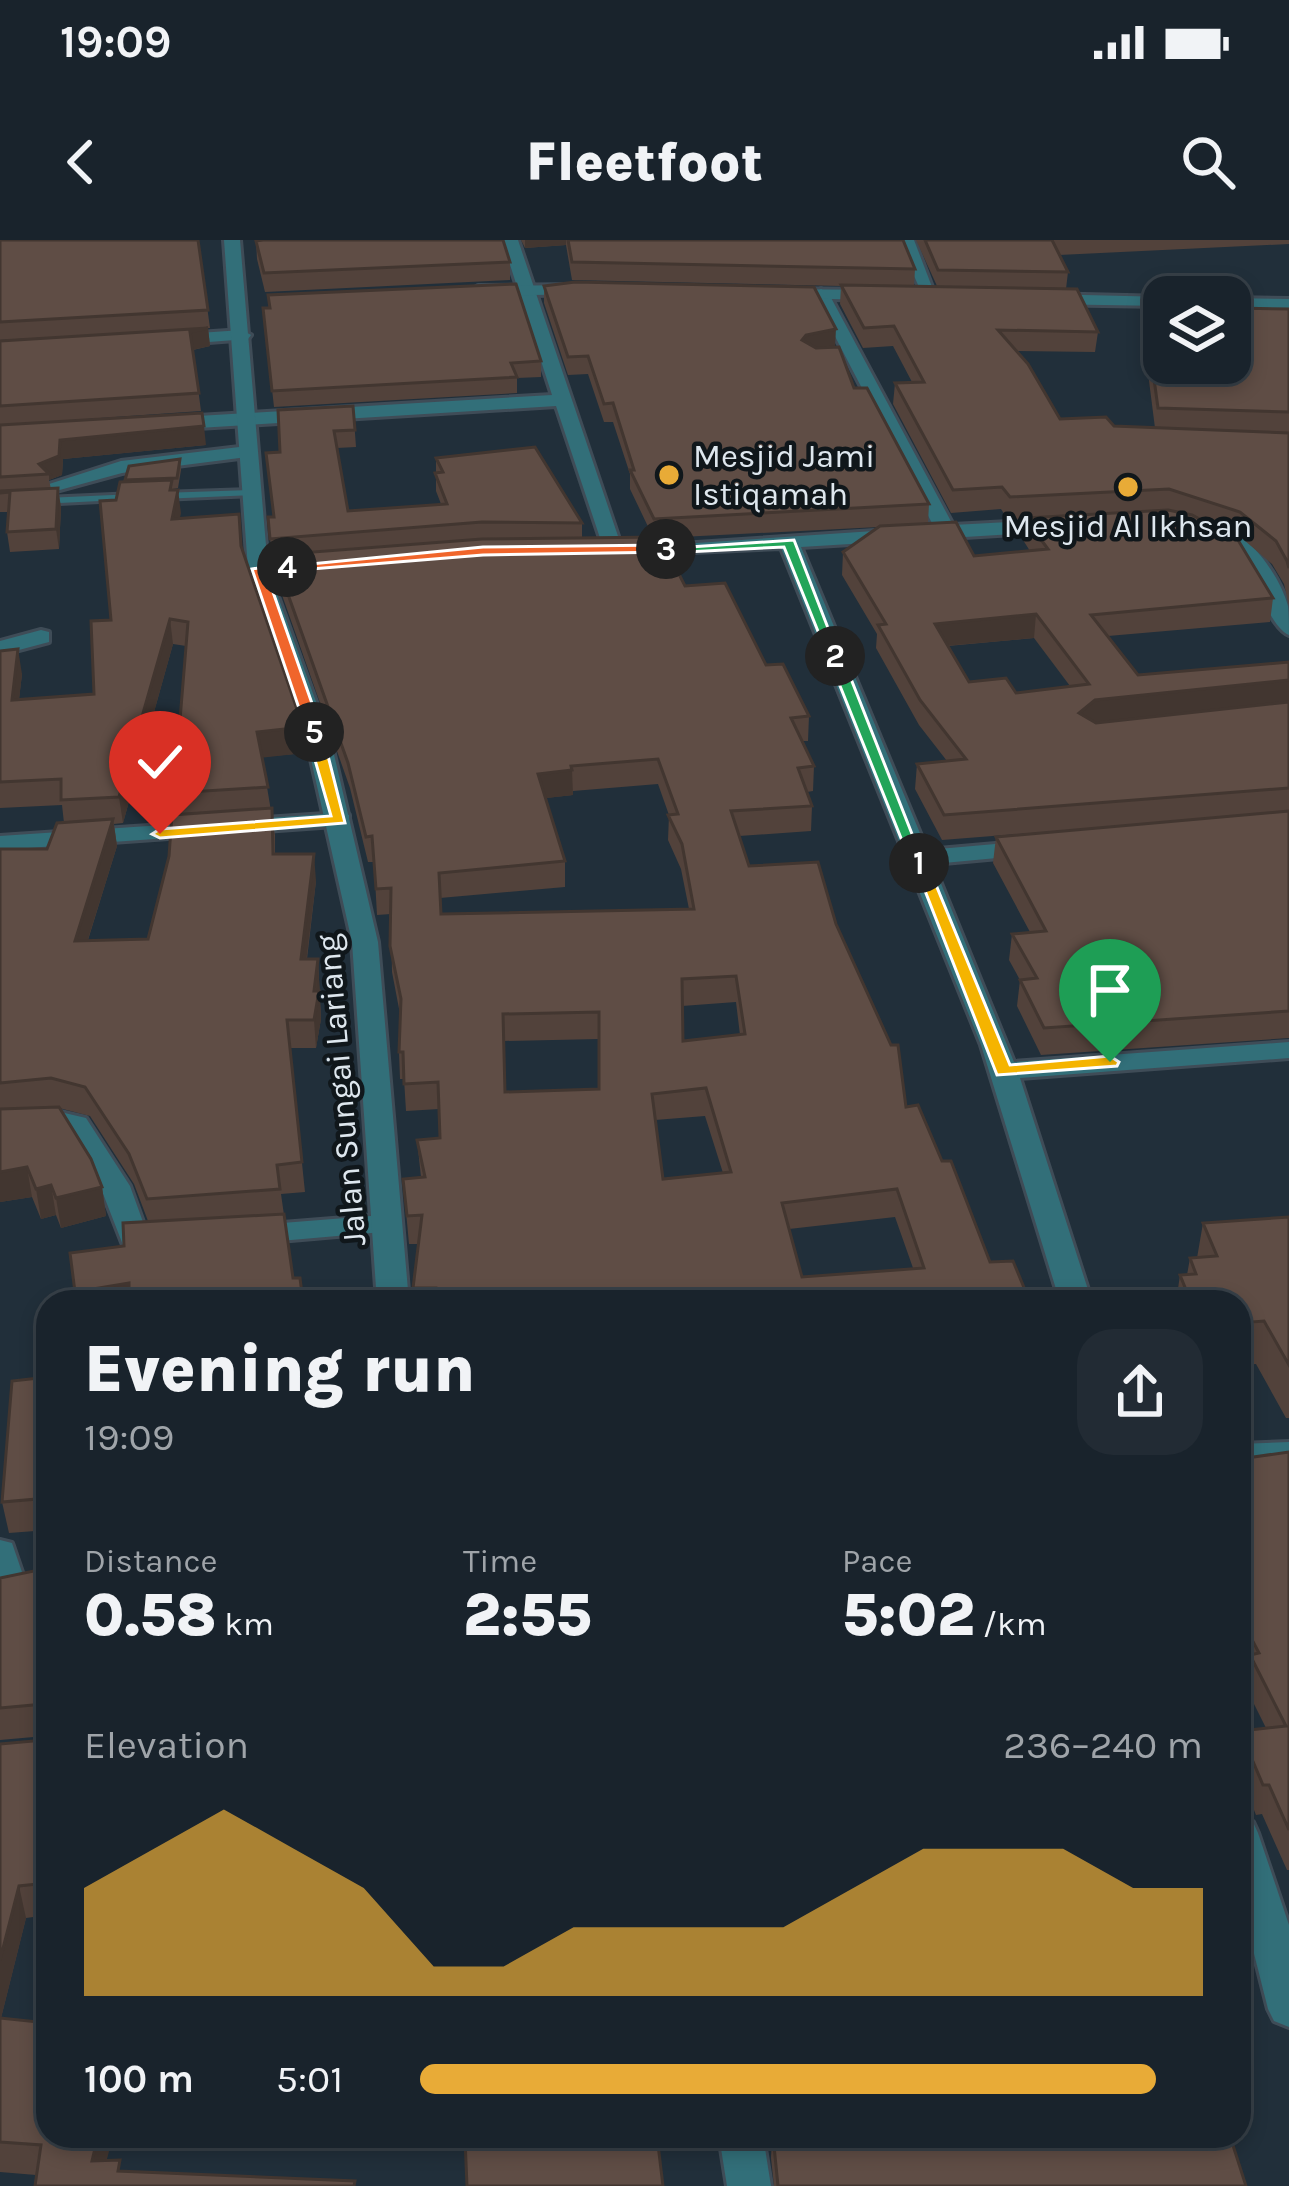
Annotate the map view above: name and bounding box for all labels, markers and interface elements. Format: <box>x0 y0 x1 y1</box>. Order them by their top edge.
text: 19:09 <box>60 16 172 68</box>
icon: back <box>48 129 114 195</box>
icon: search <box>1175 129 1241 195</box>
text: Fleetfoot <box>526 130 763 194</box>
map controls <box>1143 276 1251 384</box>
button: layers <box>1143 276 1251 384</box>
place label: Mesjid Jami Istiqamah <box>693 437 875 513</box>
marker: Mesjid Jami Istiqamah <box>656 462 682 488</box>
marker: Mesjid Al Ikhsan <box>1115 474 1141 500</box>
place label: Mesjid Al Ikhsan <box>1003 507 1253 545</box>
pin: 3 <box>636 519 696 579</box>
text: 3 <box>656 530 676 568</box>
pin: 4 <box>257 537 317 597</box>
text: 4 <box>277 548 297 586</box>
pin: 2 <box>805 626 865 686</box>
text: 2 <box>825 637 845 675</box>
pin: 5 <box>284 702 344 762</box>
pin <box>109 711 211 834</box>
text: 5 <box>304 713 324 751</box>
icon: check <box>127 729 193 795</box>
pin: 1 <box>889 833 949 893</box>
text: 1 <box>913 844 925 882</box>
street label: Jalan Sungai Lariang <box>308 932 374 1248</box>
pin <box>1059 939 1161 1062</box>
icon: arrive <box>1077 957 1143 1023</box>
button: share <box>1077 1329 1203 1455</box>
text: Evening run <box>84 1330 475 1408</box>
text: 19:09 <box>84 1414 174 1460</box>
text: Distance <box>84 1542 217 1580</box>
text: Time <box>463 1542 537 1580</box>
text: Pace <box>842 1542 912 1580</box>
text: 0.58 <box>84 1580 216 1650</box>
text: 2:55 <box>463 1580 592 1650</box>
text: 5:02 <box>842 1580 975 1650</box>
text: km <box>216 1605 274 1643</box>
text: /km <box>975 1605 1047 1643</box>
text: Elevation <box>84 1722 249 1768</box>
text: 236–240 m <box>1003 1722 1203 1768</box>
text: 100 m <box>84 2056 194 2102</box>
text: 5:01 <box>276 2056 343 2102</box>

